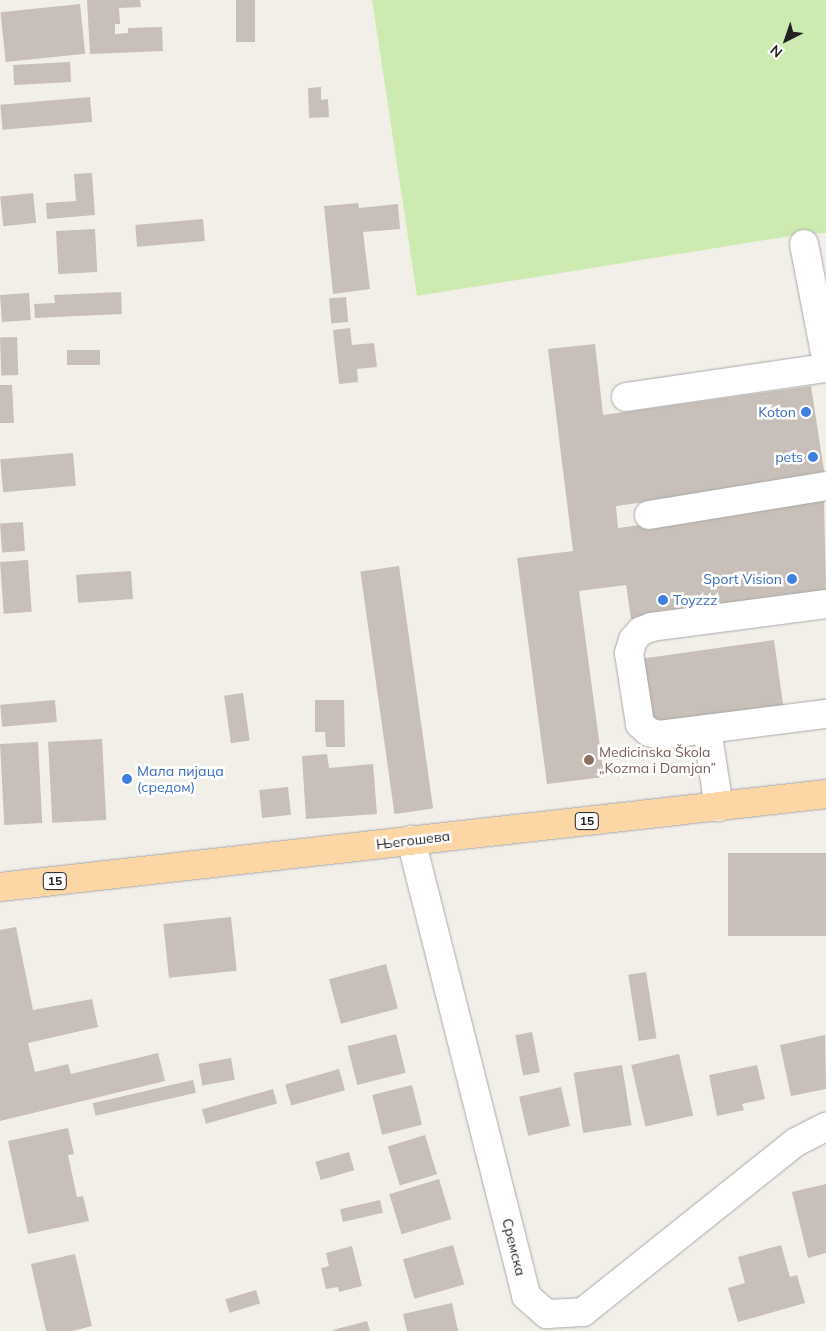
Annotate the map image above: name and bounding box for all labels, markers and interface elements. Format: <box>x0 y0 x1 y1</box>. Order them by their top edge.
north arrow <box>761 15 811 65</box>
text: N <box>766 41 786 62</box>
place label: Koton <box>758 404 796 420</box>
marker: Koton <box>800 406 812 418</box>
place label: pets <box>775 449 803 465</box>
marker: pets <box>807 451 819 463</box>
place label: Sport Vision <box>703 571 782 587</box>
marker: Sport Vision <box>786 573 798 585</box>
place label: Toyzzz <box>673 592 717 608</box>
marker: Toyzzz <box>657 594 669 606</box>
place label: Medicinska Škola „Kozma i Damjan” <box>599 744 716 776</box>
marker: Medicinska Škola „Kozma i Damjan” <box>583 754 595 766</box>
place label: Мала пијаца (средом) <box>137 763 224 796</box>
marker: Мала пијаца (средом) <box>121 773 133 785</box>
road number: 15 <box>574 811 600 830</box>
street label: Његошева <box>375 827 451 853</box>
road number: 15 <box>42 871 68 890</box>
street label: Сремска <box>499 1217 529 1277</box>

